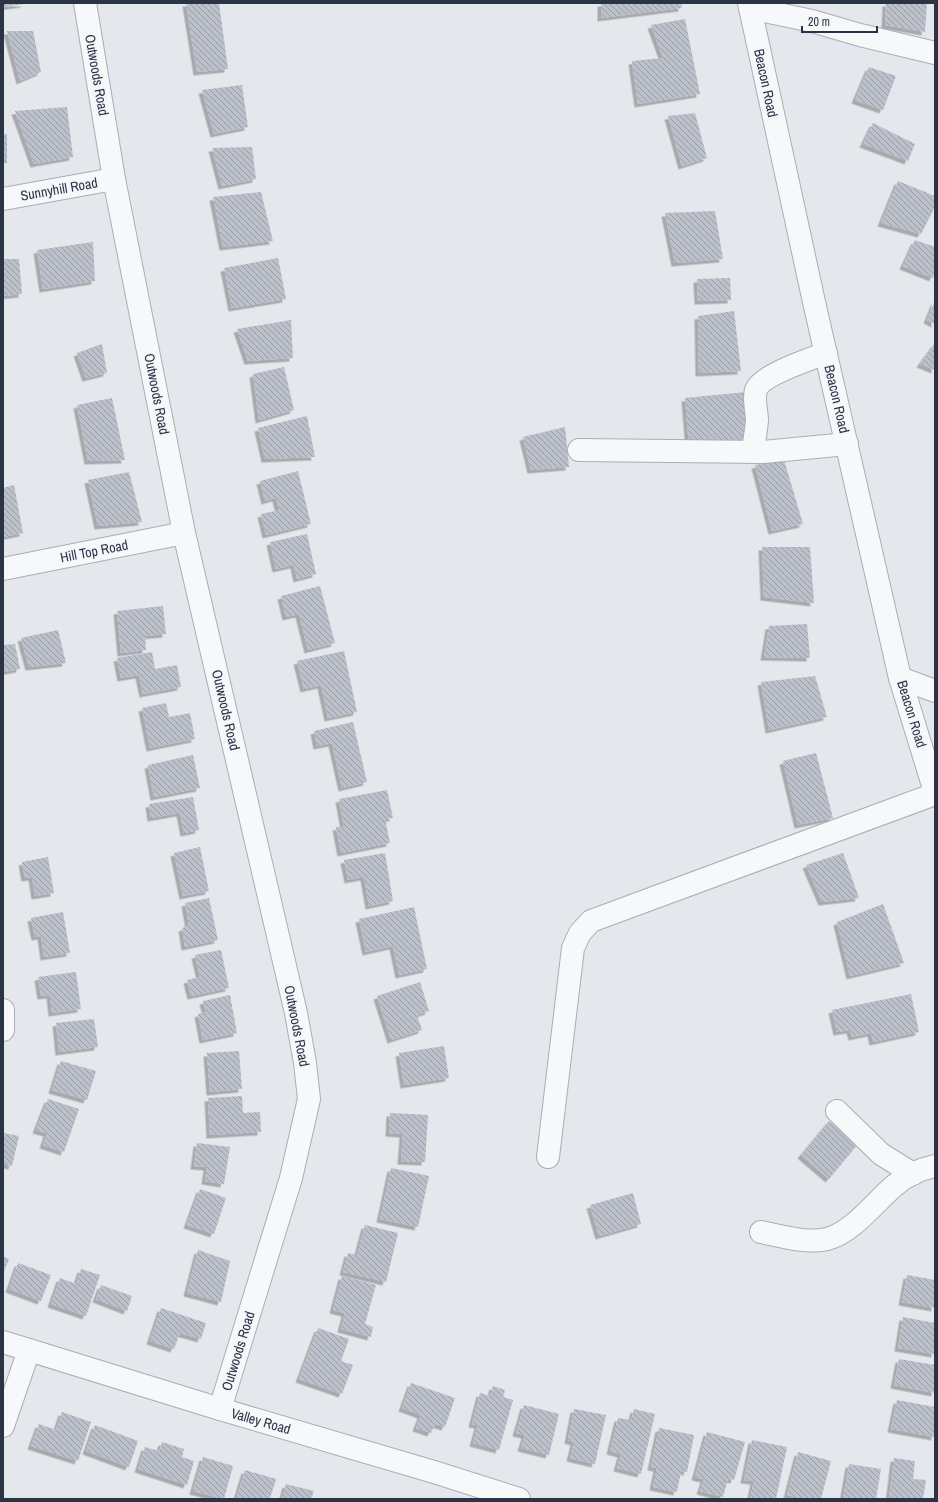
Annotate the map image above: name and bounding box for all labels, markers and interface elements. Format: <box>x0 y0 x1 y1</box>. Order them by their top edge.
scale bar <box>802 8 877 34</box>
text: 20 m <box>808 14 830 30</box>
street label: Outwoods Road <box>81 33 113 117</box>
street label: Beacon Road <box>750 47 782 119</box>
street label: Sunnyhill Road <box>19 173 99 205</box>
street label: Outwoods Road <box>140 352 174 436</box>
street label: Beacon Road <box>820 363 854 435</box>
street label: Hill Top Road <box>59 536 129 566</box>
street label: Outwoods Road <box>208 668 244 752</box>
street label: Beacon Road <box>893 678 931 750</box>
street label: Outwoods Road <box>280 984 314 1068</box>
street label: Outwoods Road <box>217 1309 259 1393</box>
street label: Valley Road <box>229 1404 293 1438</box>

